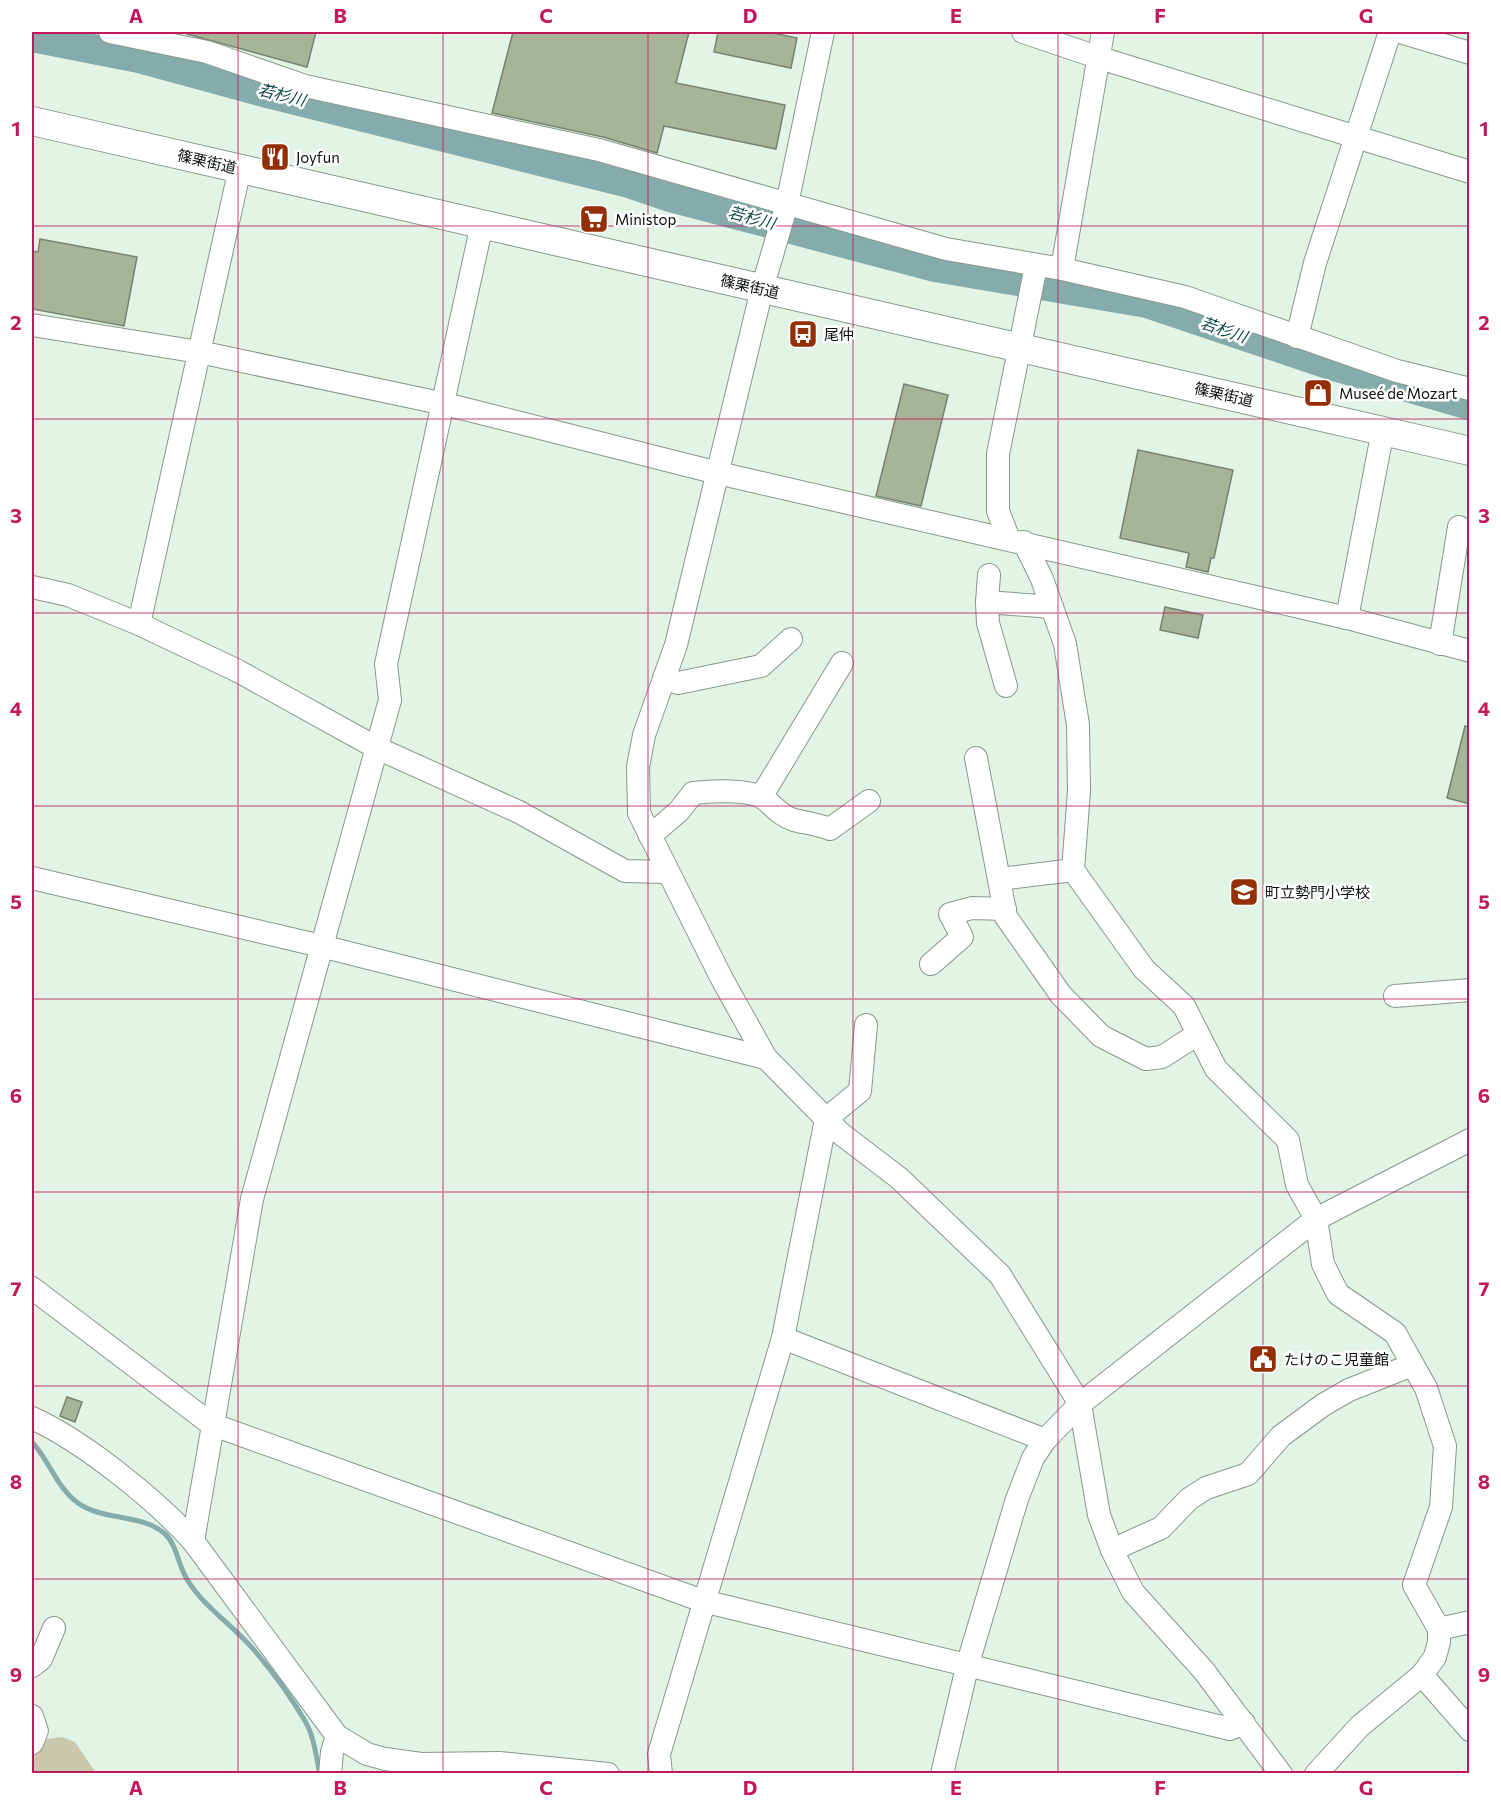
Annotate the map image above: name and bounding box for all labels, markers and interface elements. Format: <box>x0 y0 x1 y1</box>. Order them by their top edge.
text: A <box>129 3 143 27</box>
text: B <box>333 3 347 27</box>
text: C <box>539 3 553 27</box>
text: D <box>743 3 757 27</box>
text: E <box>950 3 962 27</box>
text: F <box>1154 3 1166 27</box>
text: G <box>1359 3 1373 27</box>
water label: 若杉川 <box>256 79 310 110</box>
text: 1 <box>11 116 21 140</box>
text: 1 <box>1479 116 1489 140</box>
restaurant icon: Joyfun <box>259 141 291 173</box>
street label: 篠栗街道 <box>176 145 238 177</box>
place label: Joyfun <box>296 148 340 166</box>
water label: 若杉川 <box>726 202 780 233</box>
supermarket icon: Ministop <box>578 203 610 235</box>
place label: Ministop <box>615 210 676 228</box>
street label: 篠栗街道 <box>719 270 781 302</box>
text: 2 <box>10 310 22 334</box>
text: 2 <box>1478 310 1490 334</box>
water label: 若杉川 <box>1198 312 1252 346</box>
bus stop icon: 尾仲 <box>787 318 819 350</box>
place label: 尾仲 <box>824 325 854 343</box>
shop icon: Museé de Mozart <box>1302 377 1334 409</box>
street label: 篠栗街道 <box>1193 378 1255 410</box>
place label: Museé de Mozart <box>1339 384 1457 402</box>
text: 3 <box>10 503 22 527</box>
text: 3 <box>1478 503 1490 527</box>
text: 4 <box>10 696 22 720</box>
text: 4 <box>1478 696 1490 720</box>
school or university icon: 町立勢門小学校 <box>1228 876 1260 908</box>
place label: 町立勢門小学校 <box>1265 883 1370 901</box>
text: 5 <box>10 889 22 913</box>
text: 5 <box>1478 889 1490 913</box>
text: 6 <box>10 1083 22 1107</box>
text: 6 <box>1478 1083 1490 1107</box>
text: 7 <box>11 1276 22 1300</box>
text: 7 <box>1479 1276 1490 1300</box>
public building icon: たけのこ児童館 <box>1247 1343 1279 1375</box>
place label: たけのこ児童館 <box>1284 1350 1389 1368</box>
text: 8 <box>10 1469 22 1493</box>
text: 8 <box>1478 1469 1490 1493</box>
text: 9 <box>10 1662 22 1686</box>
text: 9 <box>1478 1662 1490 1686</box>
text: A <box>129 1775 143 1799</box>
text: B <box>333 1775 347 1799</box>
text: C <box>539 1775 553 1799</box>
text: D <box>743 1775 757 1799</box>
text: E <box>950 1775 962 1799</box>
text: F <box>1154 1775 1166 1799</box>
text: G <box>1359 1775 1373 1799</box>

